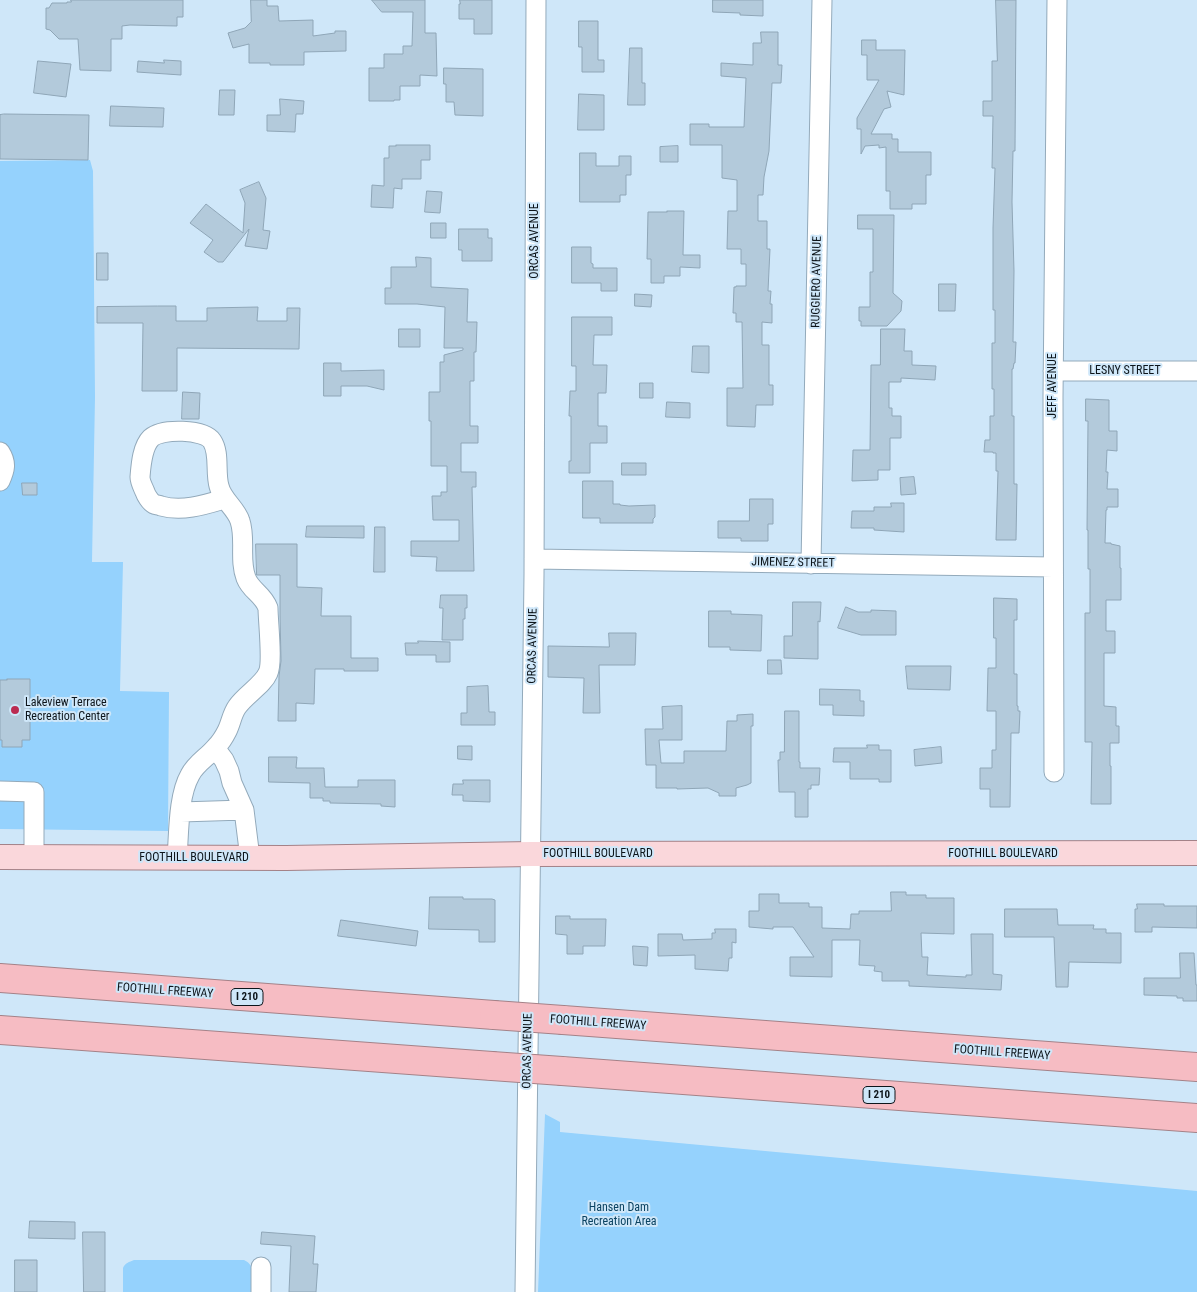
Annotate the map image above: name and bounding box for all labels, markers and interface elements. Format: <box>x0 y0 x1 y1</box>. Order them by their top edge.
street label: ORCAS AVENUE <box>528 203 542 279</box>
street label: RUGGIERO AVENUE <box>809 236 825 328</box>
street label: JEFF AVENUE <box>1046 353 1060 419</box>
street label: LESNY STREET <box>1089 364 1161 378</box>
street label: JIMENEZ STREET <box>751 555 835 571</box>
street label: ORCAS AVENUE <box>525 608 541 684</box>
place label: Lakeview Terrace Recreation Center <box>25 696 109 724</box>
marker: Lakeview Terrace Recreation Center <box>9 704 21 716</box>
street label: FOOTHILL BOULEVARD <box>543 847 653 861</box>
street label: FOOTHILL BOULEVARD <box>948 847 1058 861</box>
street label: FOOTHILL BOULEVARD <box>139 851 249 865</box>
street label: FOOTHILL FREEWAY <box>116 980 214 1002</box>
road number: I 210 <box>231 989 263 1006</box>
street label: FOOTHILL FREEWAY <box>549 1012 647 1034</box>
street label: ORCAS AVENUE <box>520 1013 536 1089</box>
street label: FOOTHILL FREEWAY <box>953 1042 1051 1064</box>
road number: I 210 <box>863 1086 895 1104</box>
park label: Hansen Dam Recreation Area <box>581 1201 657 1229</box>

